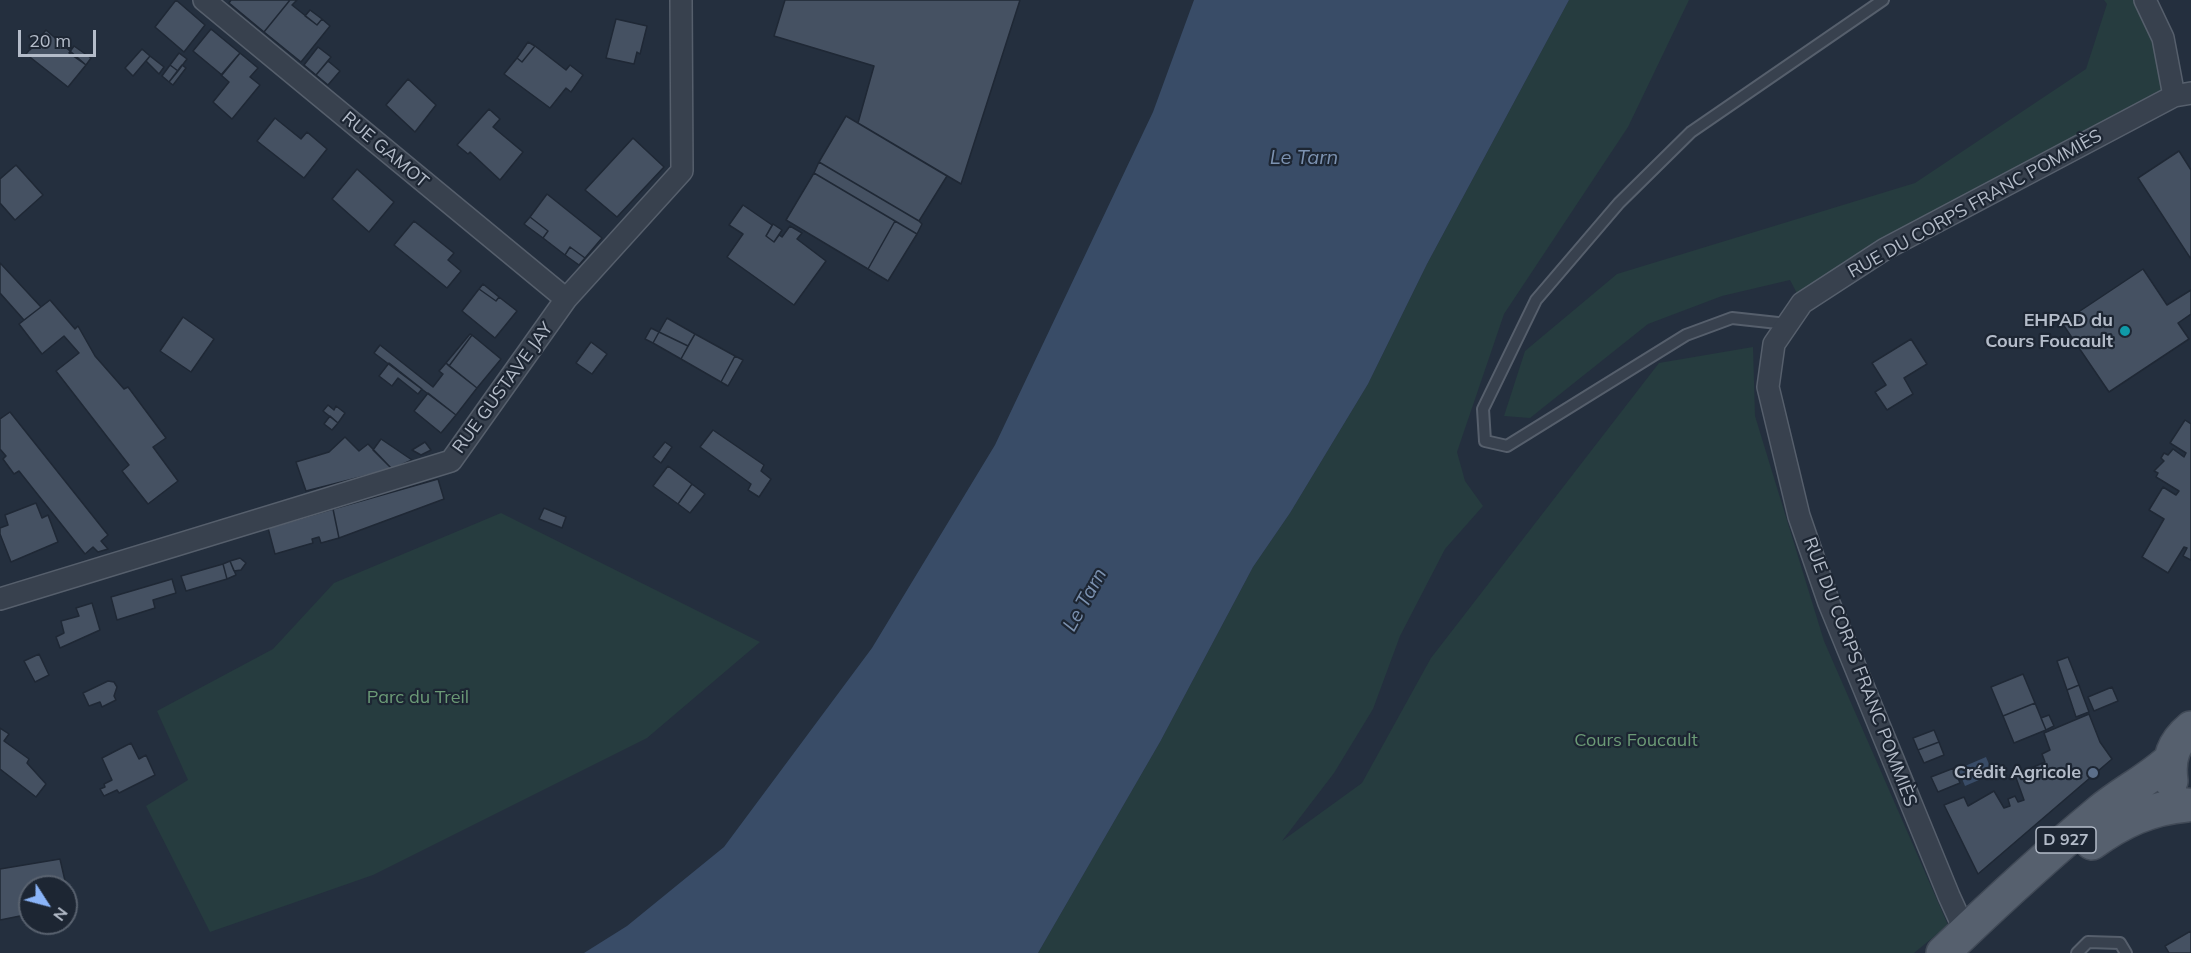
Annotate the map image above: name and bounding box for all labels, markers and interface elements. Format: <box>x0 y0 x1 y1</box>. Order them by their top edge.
scale bar <box>21 18 99 56</box>
text: 20 m <box>29 29 71 52</box>
street label: RUE GAMOT <box>337 107 433 193</box>
street label: RUE DU CORPS FRANC POMMIÈS <box>1844 125 2106 283</box>
water label: Le Tarn <box>1270 146 1338 170</box>
place label: EHPAD du Cours Foucault <box>1985 310 2113 352</box>
street label: RUE GUSTAVE JAY <box>448 318 558 458</box>
marker: EHPAD du Cours Foucault <box>2118 324 2132 338</box>
street label: RUE DU CORPS FRANC POMMIÈS <box>1799 534 1921 810</box>
water label: Le Tarn <box>1058 564 1112 636</box>
park label: Parc du Treil <box>367 687 469 709</box>
park label: Cours Foucault <box>1574 730 1698 752</box>
place label: Crédit Agricole <box>1954 762 2081 784</box>
marker: Crédit Agricole <box>2086 766 2100 780</box>
road number: D 927 <box>2036 827 2096 853</box>
north arrow <box>18 875 78 935</box>
text: N <box>49 904 73 925</box>

